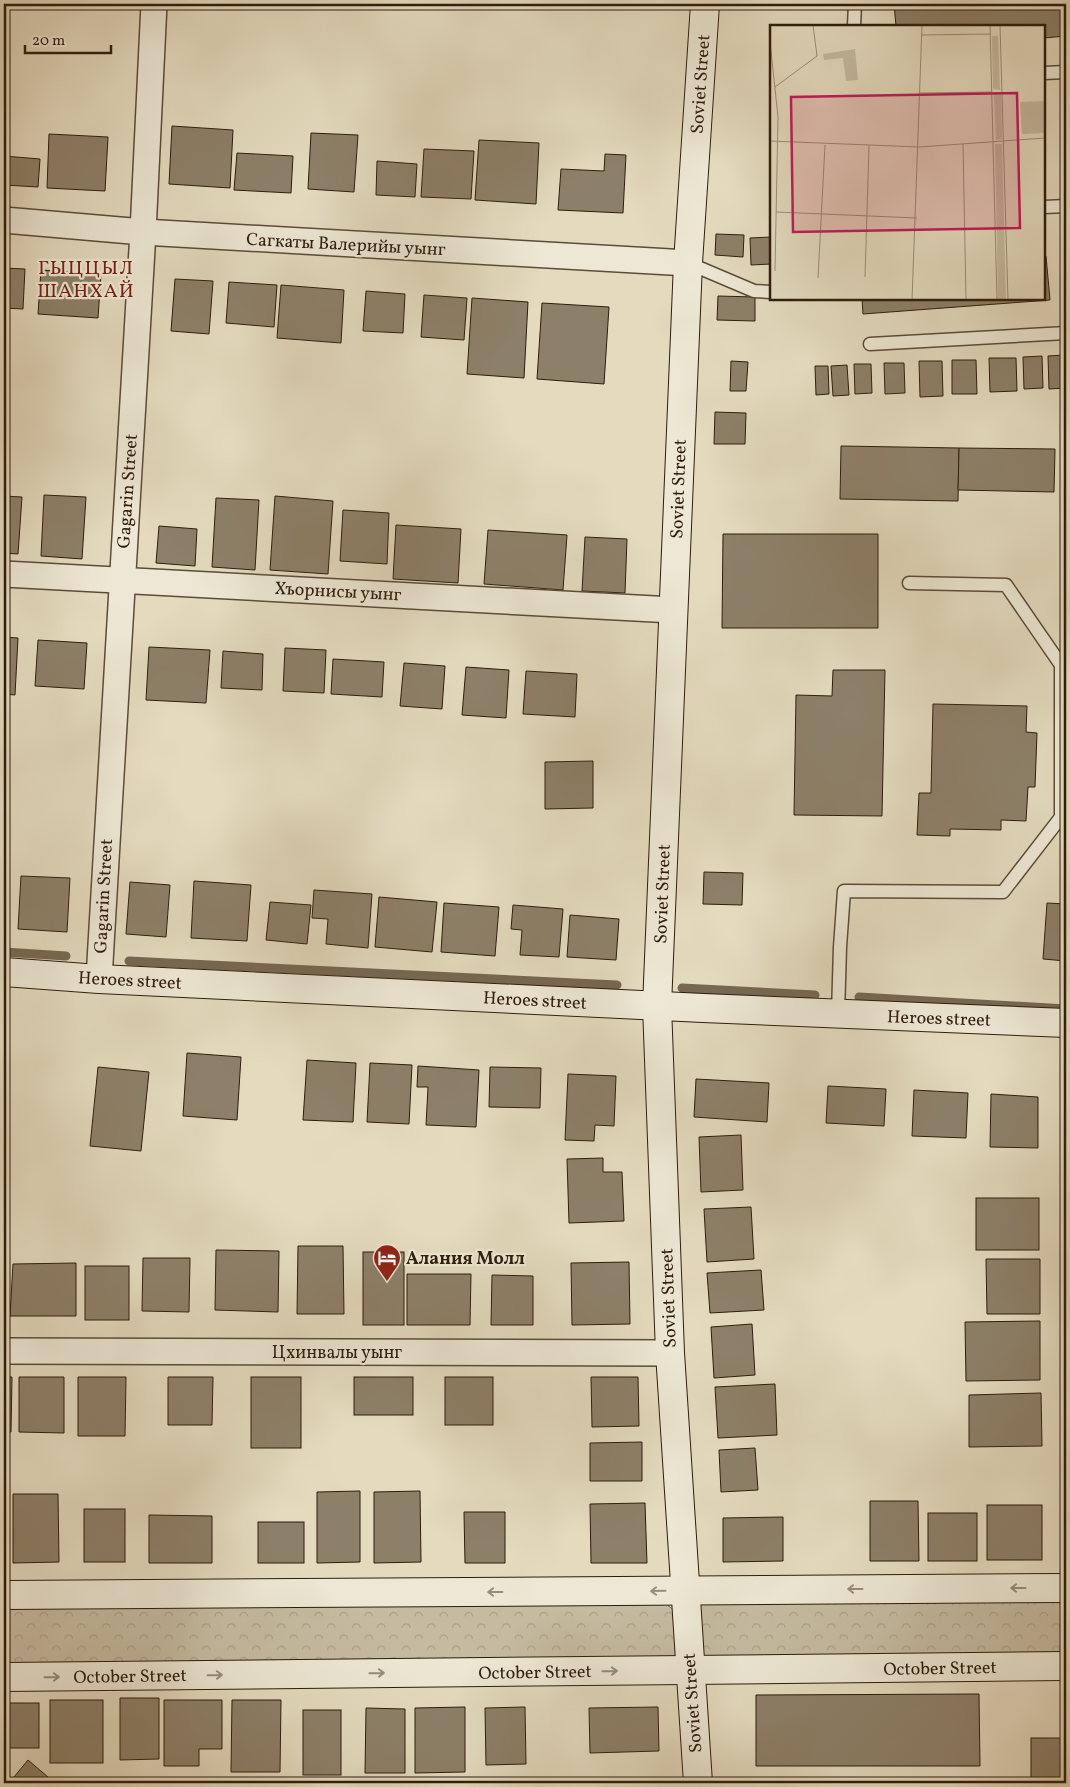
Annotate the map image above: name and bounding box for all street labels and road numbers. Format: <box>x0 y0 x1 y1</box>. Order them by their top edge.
street label: Soviet Street <box>686 33 717 135</box>
street label: Сагкаты Валерийы уынг <box>246 228 446 263</box>
street label: Gagarin Street <box>112 433 145 549</box>
street label: Soviet Street <box>665 439 694 539</box>
street label: Хъорнисы уынг <box>274 577 402 608</box>
street label: Gagarin Street <box>89 838 120 954</box>
street label: Soviet Street <box>649 844 678 944</box>
street label: Heroes street <box>77 966 183 997</box>
street label: Heroes street <box>482 986 588 1017</box>
street label: Heroes street <box>887 1005 991 1034</box>
street label: Soviet Street <box>655 1248 684 1348</box>
street label: Цхинвалы уынг <box>272 1341 402 1366</box>
street label: Soviet Street <box>678 1652 709 1754</box>
street label: October Street <box>883 1656 997 1683</box>
street label: October Street <box>478 1660 592 1687</box>
street label: October Street <box>73 1664 187 1691</box>

